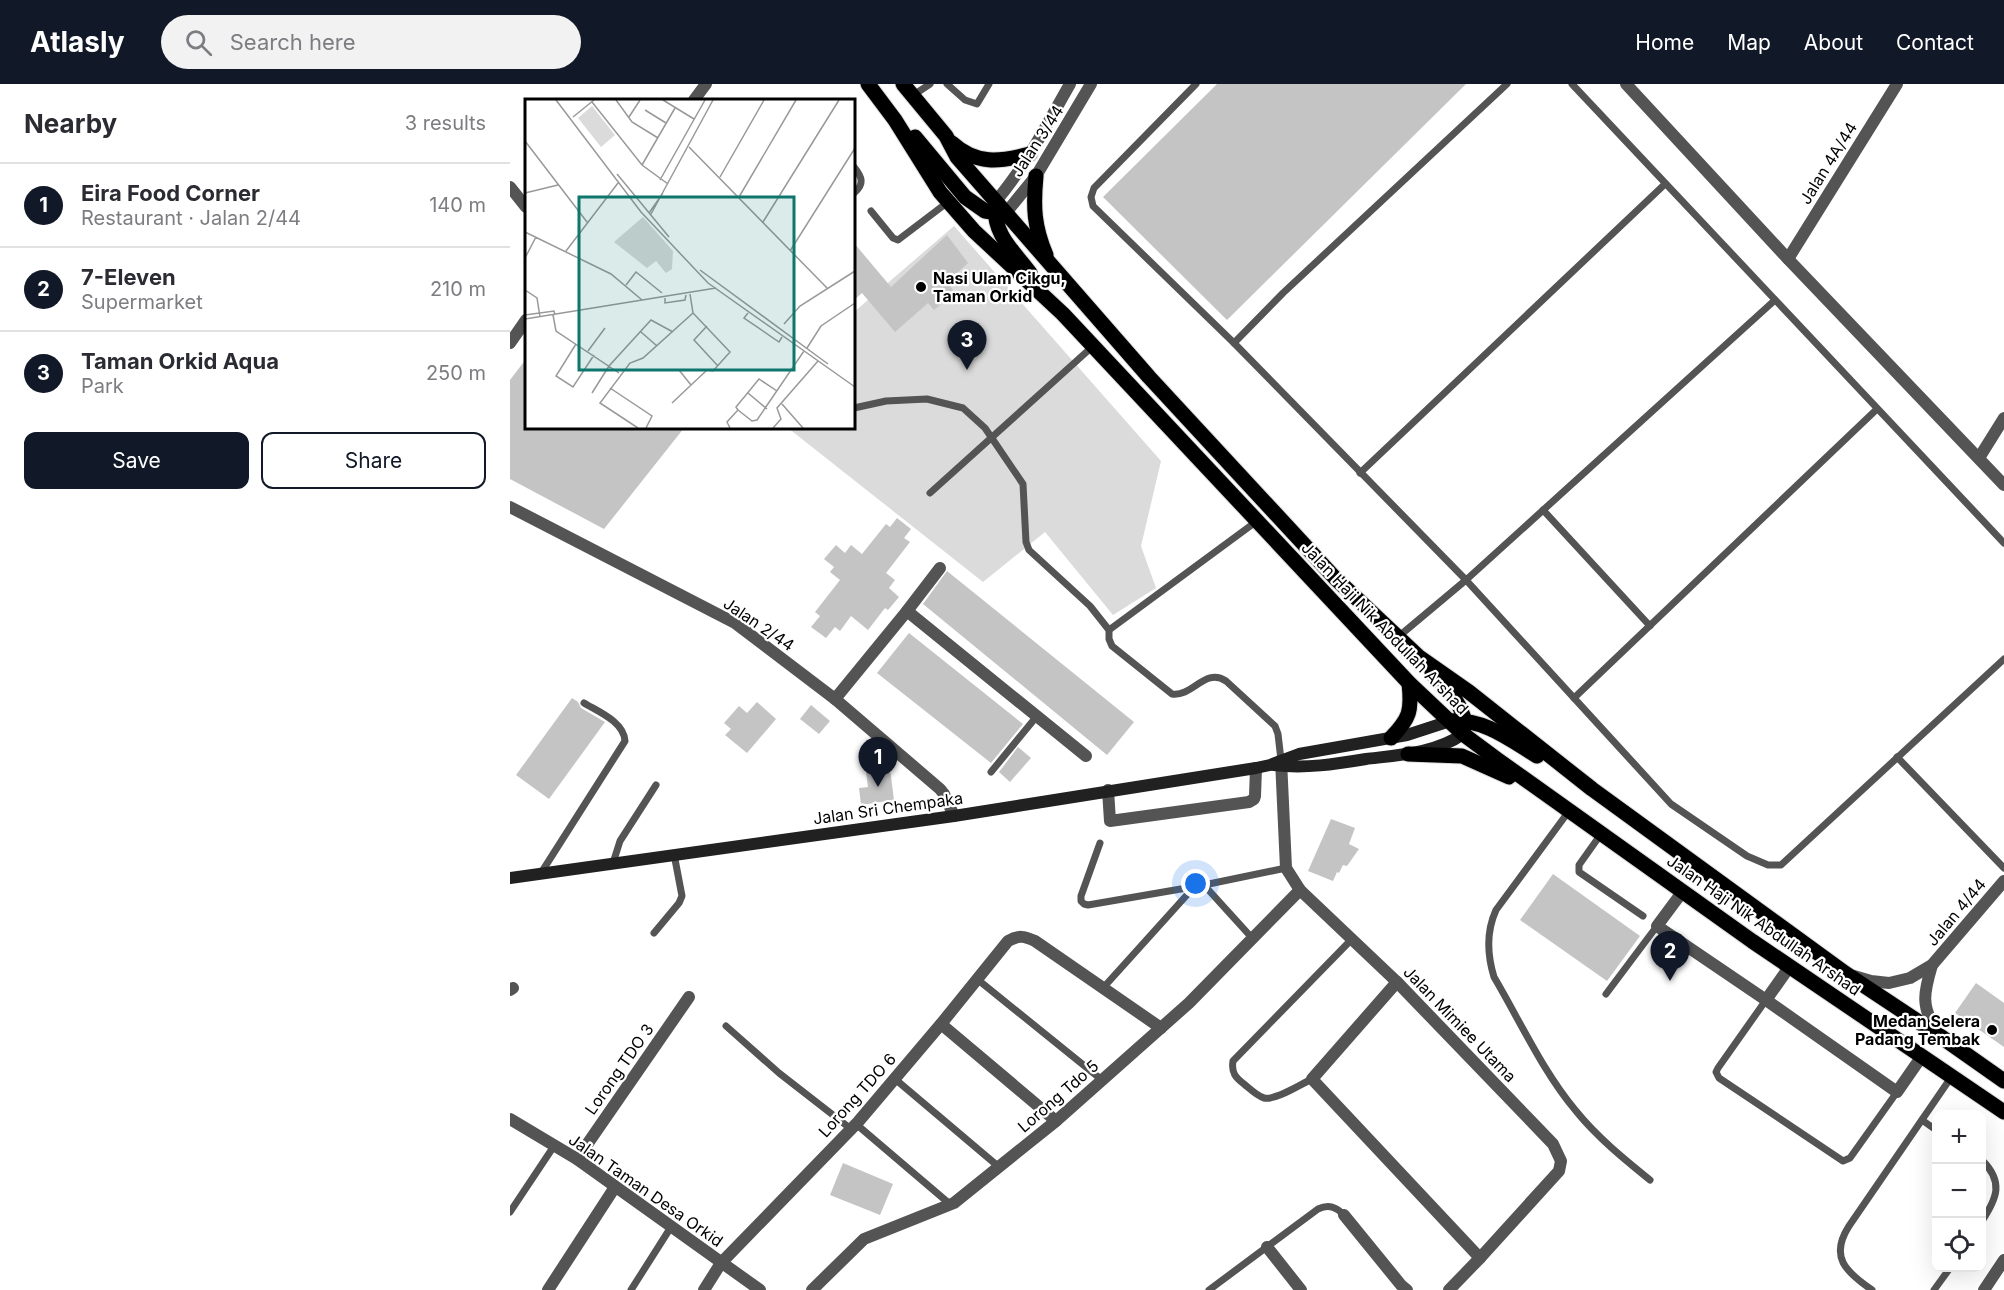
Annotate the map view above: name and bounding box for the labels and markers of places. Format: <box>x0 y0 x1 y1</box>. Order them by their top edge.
place label: Nasi Ulam Cikgu, Taman Orkid <box>933 268 1066 306</box>
marker: Nasi Ulam Cikgu, Taman Orkid <box>914 280 928 294</box>
pin: 3 <box>948 320 986 370</box>
pin: 1 <box>858 738 898 787</box>
pin: 2 <box>1650 932 1690 981</box>
place label: Medan Selera Padang Tembak <box>1855 1011 1981 1049</box>
marker: Medan Selera Padang Tembak <box>1985 1023 1999 1037</box>

